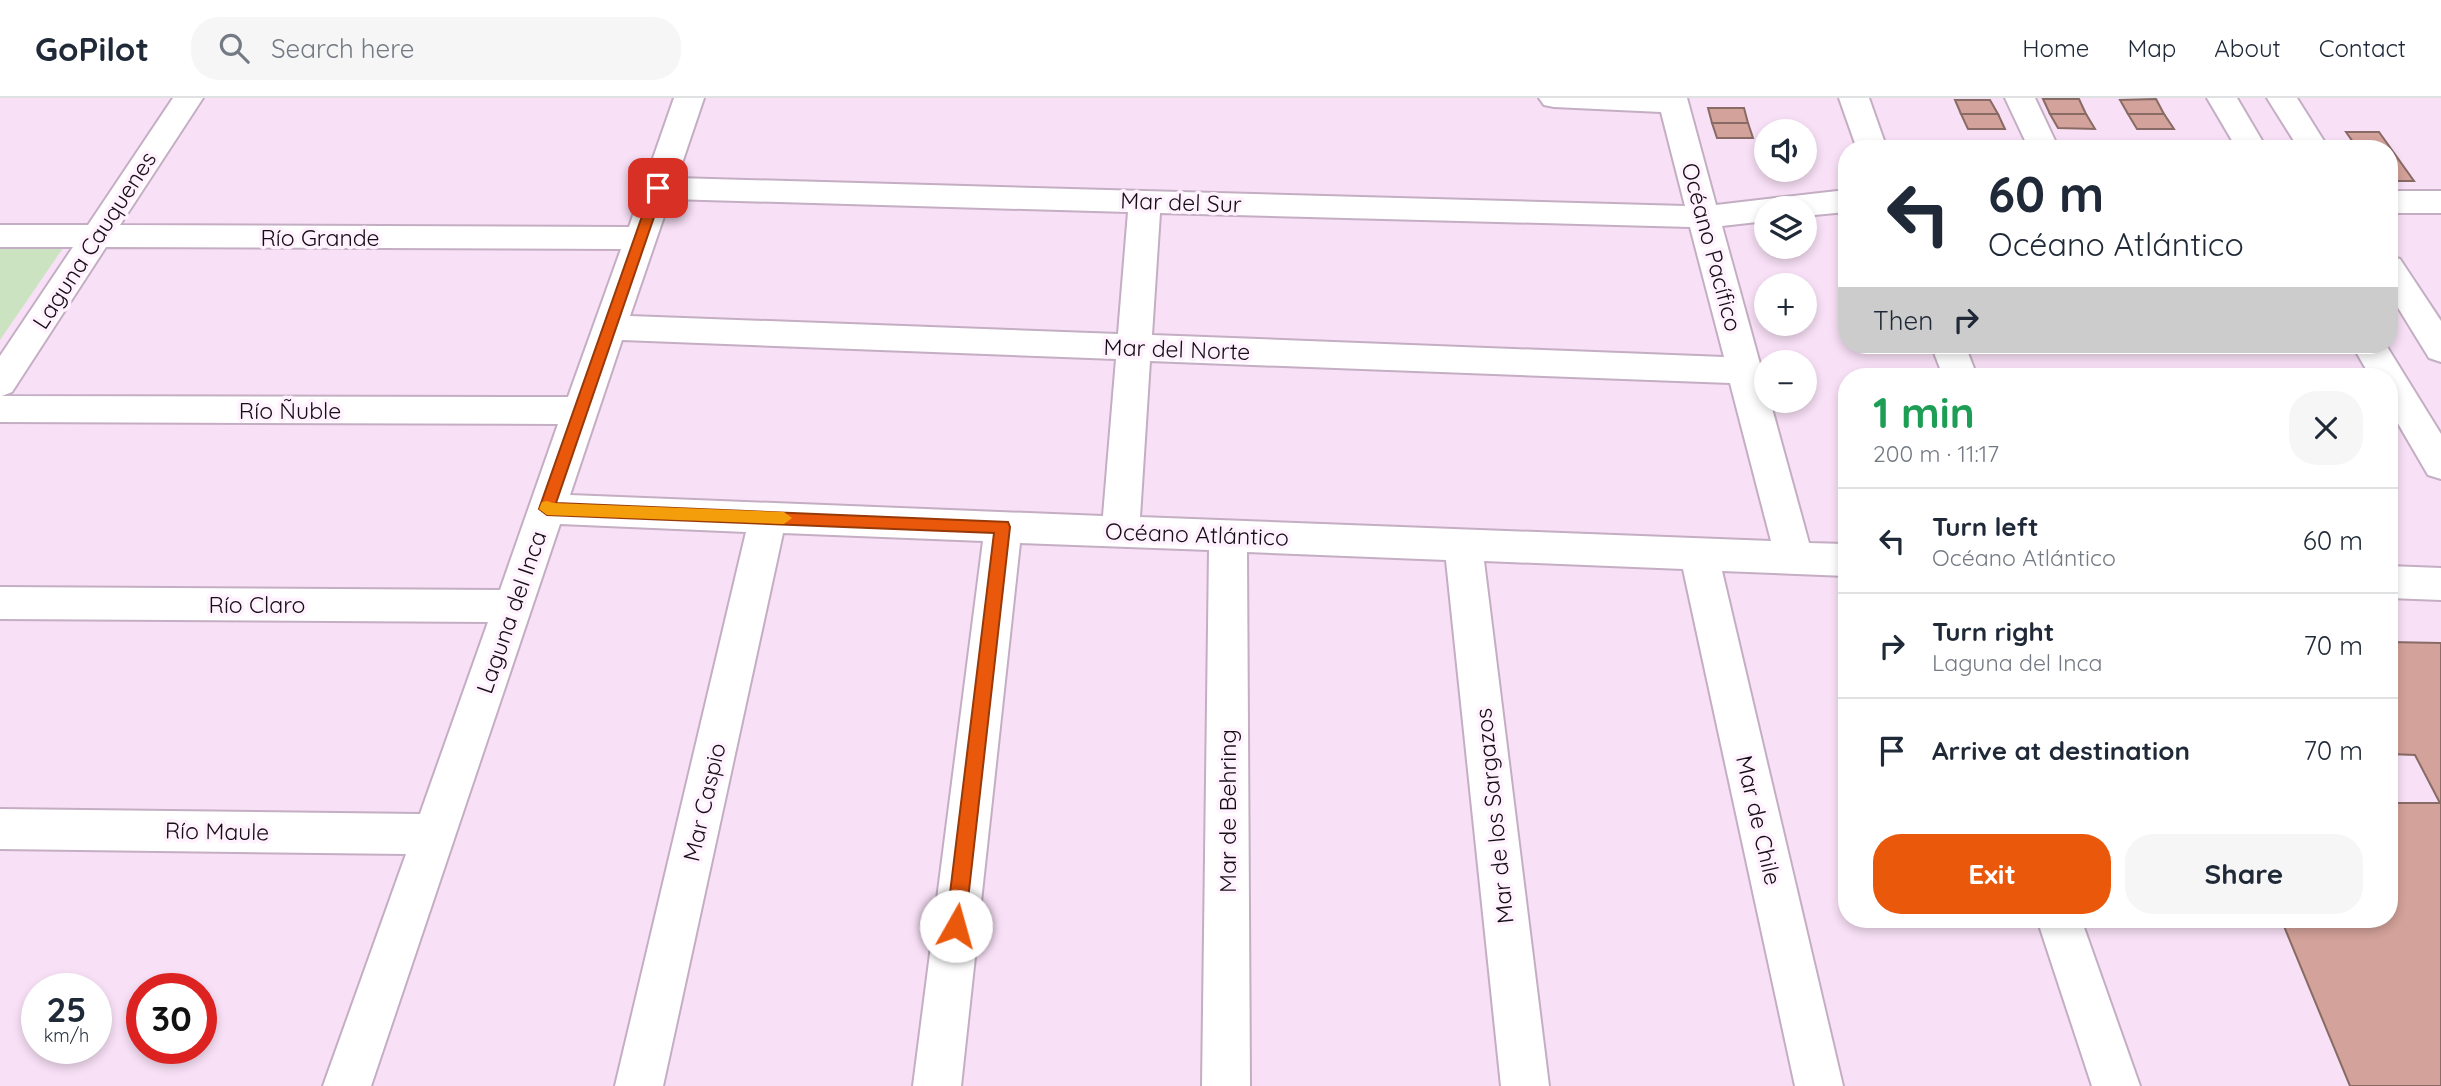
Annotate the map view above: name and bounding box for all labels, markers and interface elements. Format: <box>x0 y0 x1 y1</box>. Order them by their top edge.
search box <box>191 17 681 80</box>
text: GoPilot <box>35 28 149 69</box>
icon: search <box>215 29 253 67</box>
text: Search here <box>271 32 414 65</box>
text: Home <box>2022 33 2089 63</box>
text: Map <box>2127 33 2176 63</box>
text: About <box>2214 33 2281 63</box>
text: Contact <box>2319 33 2406 63</box>
map controls <box>1754 119 1817 413</box>
button: sound <box>1754 119 1817 182</box>
street label: Laguna Cauquenes <box>26 146 162 334</box>
pin <box>628 158 688 218</box>
street label: Océano Pacífico <box>1676 159 1748 335</box>
text: 60 m <box>1988 163 2104 224</box>
icon: left <box>1873 168 1964 259</box>
icon: arrive <box>639 169 677 207</box>
street label: Mar del Sur <box>1120 185 1242 219</box>
button: layers <box>1754 196 1817 259</box>
street label: Río Grande <box>260 223 380 252</box>
text: Océano Atlántico <box>1988 224 2244 264</box>
button: + <box>1754 273 1817 336</box>
icon: right <box>1947 301 1985 339</box>
text: Then <box>1873 304 1933 337</box>
street label: Mar del Norte <box>1103 332 1251 366</box>
button: − <box>1754 350 1817 413</box>
text: 1 min <box>1873 386 1975 439</box>
button: close <box>2289 391 2363 465</box>
street label: Río Ñuble <box>239 396 341 425</box>
text: 200 m · 11:17 <box>1873 439 1999 468</box>
text: Turn left <box>1932 510 2039 543</box>
street label: Océano Atlántico <box>1105 516 1289 552</box>
icon: left <box>1873 522 1911 560</box>
text: 60 m <box>2303 524 2363 557</box>
street label: Laguna del Inca <box>470 527 552 697</box>
text: Océano Atlántico <box>1932 543 2116 572</box>
street label: Río Claro <box>209 590 306 619</box>
text: Turn right <box>1932 615 2054 648</box>
icon: right <box>1873 627 1911 665</box>
text: 70 m <box>2303 629 2363 662</box>
text: Laguna del Inca <box>1932 648 2102 677</box>
street label: Mar de los Sargazos <box>1468 707 1520 925</box>
street label: Mar de Behring <box>1213 729 1242 893</box>
icon: arrive <box>1873 732 1911 770</box>
text: Arrive at destination <box>1932 734 2190 767</box>
text: 70 m <box>2303 734 2363 767</box>
street label: Mar Caspio <box>676 740 732 864</box>
street label: Mar de Chile <box>1730 752 1788 888</box>
street label: Río Maule <box>165 816 269 846</box>
button: Exit <box>1873 834 2111 914</box>
button: Share <box>2125 834 2363 914</box>
position arrow <box>919 889 993 963</box>
speed limit sign: 30 <box>126 973 217 1064</box>
text: 25 <box>46 987 87 1031</box>
text: km/h <box>44 1024 89 1047</box>

